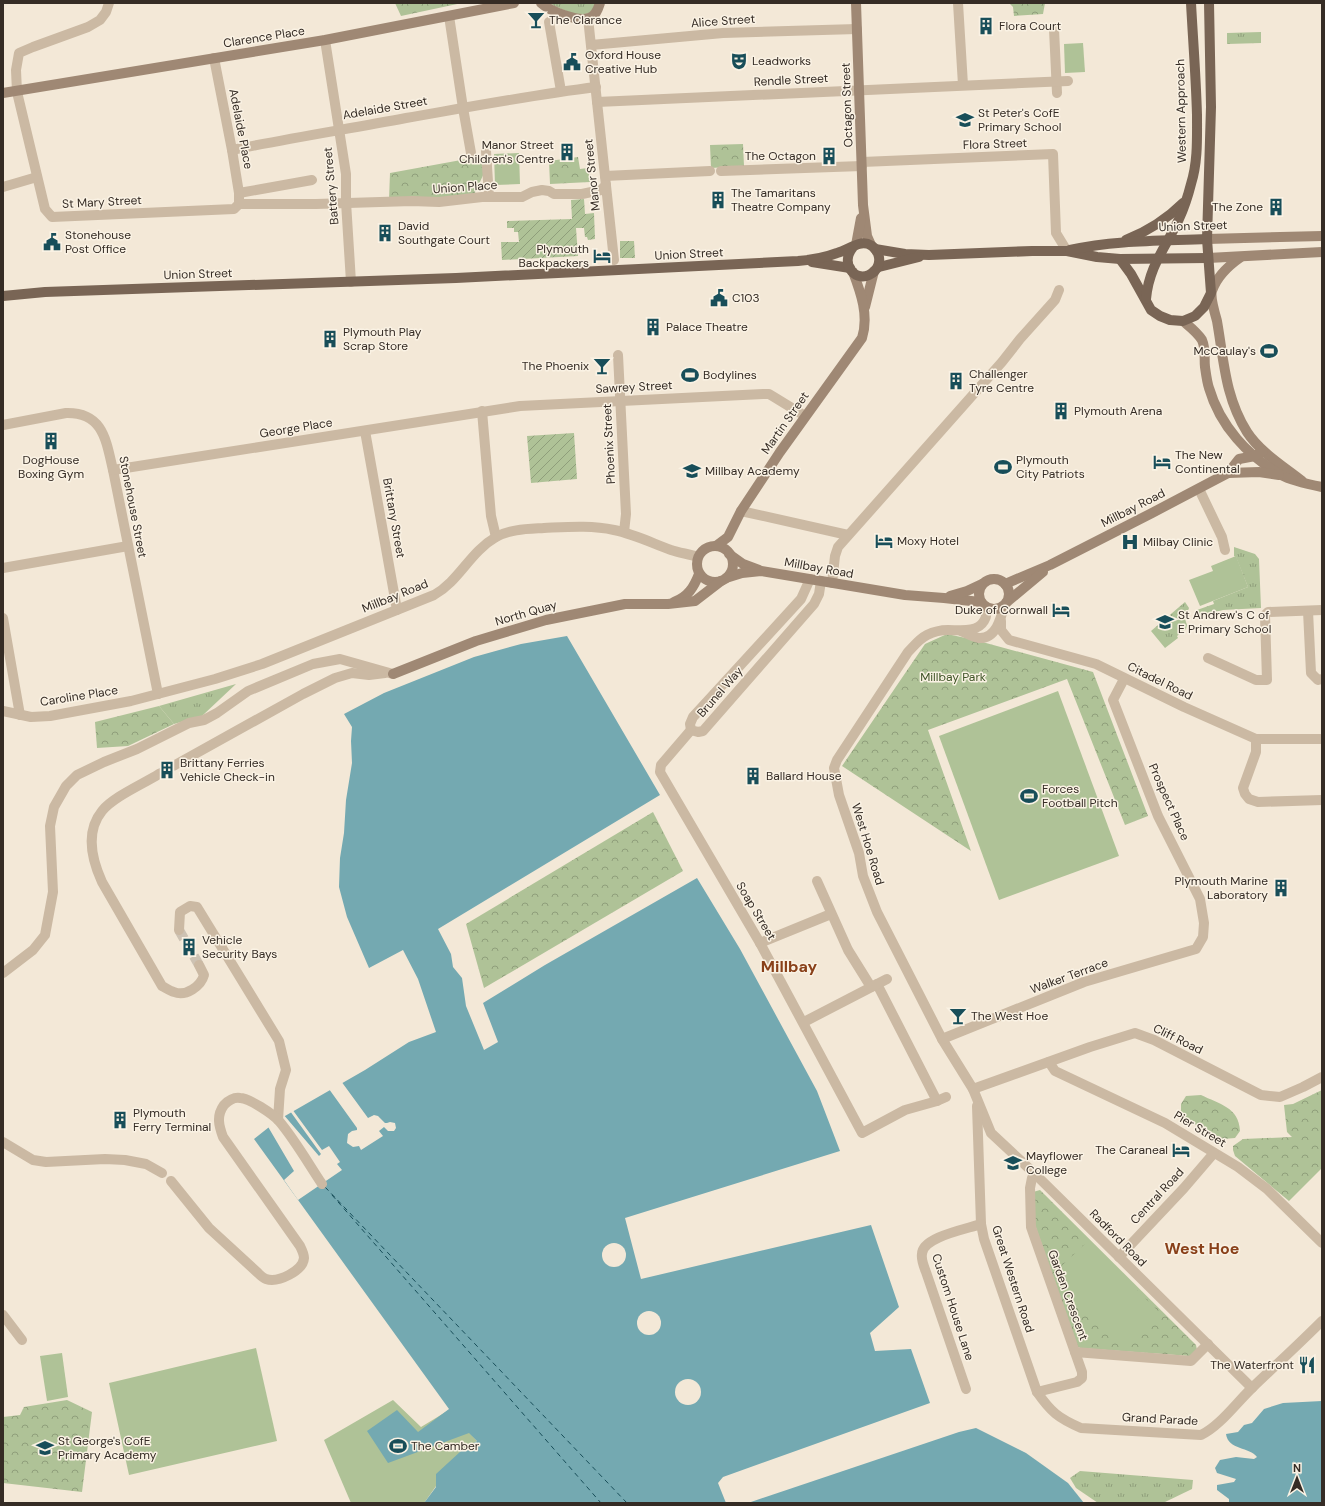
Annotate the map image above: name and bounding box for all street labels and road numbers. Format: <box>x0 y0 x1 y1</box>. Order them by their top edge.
street label: Alice Street <box>690 11 756 31</box>
street label: Clarence Place <box>222 23 306 51</box>
street label: Western Approach <box>1172 59 1190 163</box>
street label: Octagon Street <box>838 62 856 148</box>
street label: Rendle Street <box>753 70 829 90</box>
street label: Adelaide Place <box>225 87 257 171</box>
street label: Adelaide Street <box>341 93 429 123</box>
street label: Flora Street <box>963 135 1028 153</box>
street label: Manor Street <box>580 138 604 212</box>
street label: Battery Street <box>320 146 342 226</box>
street label: Union Place <box>432 177 498 197</box>
street label: St Mary Street <box>62 192 143 212</box>
street label: Union Street <box>1158 217 1228 235</box>
street label: Union Street <box>654 244 724 264</box>
street label: Union Street <box>163 265 233 283</box>
street label: Sawrey Street <box>595 377 673 397</box>
street label: Martin Street <box>758 388 813 457</box>
street label: Phoenix Street <box>599 403 619 485</box>
street label: George Place <box>258 414 334 442</box>
street label: Stonehouse Street <box>115 455 151 559</box>
street label: Brittany Street <box>379 477 409 560</box>
street label: Millbay Road <box>1098 485 1168 531</box>
street label: Millbay Road <box>783 554 855 582</box>
street label: Millbay Road <box>360 575 430 617</box>
street label: North Quay <box>493 596 559 629</box>
street label: Citadel Road <box>1125 658 1195 704</box>
street label: Brunel Way <box>694 663 747 721</box>
street label: Caroline Place <box>39 682 119 710</box>
street label: Prospect Place <box>1145 761 1193 843</box>
street label: West Hoe Road <box>848 801 888 887</box>
street label: Soap Street <box>732 879 780 943</box>
street label: Walker Terrace <box>1028 954 1110 998</box>
street label: Cliff Road <box>1150 1020 1206 1058</box>
street label: Pier Street <box>1171 1107 1229 1151</box>
street label: Central Road <box>1127 1164 1187 1228</box>
street label: Radford Road <box>1086 1206 1150 1270</box>
street label: Great Western Road <box>988 1223 1038 1335</box>
street label: Garden Crescent <box>1044 1248 1092 1343</box>
street label: Custom House Lane <box>928 1251 978 1363</box>
street label: Grand Parade <box>1122 1409 1199 1429</box>

